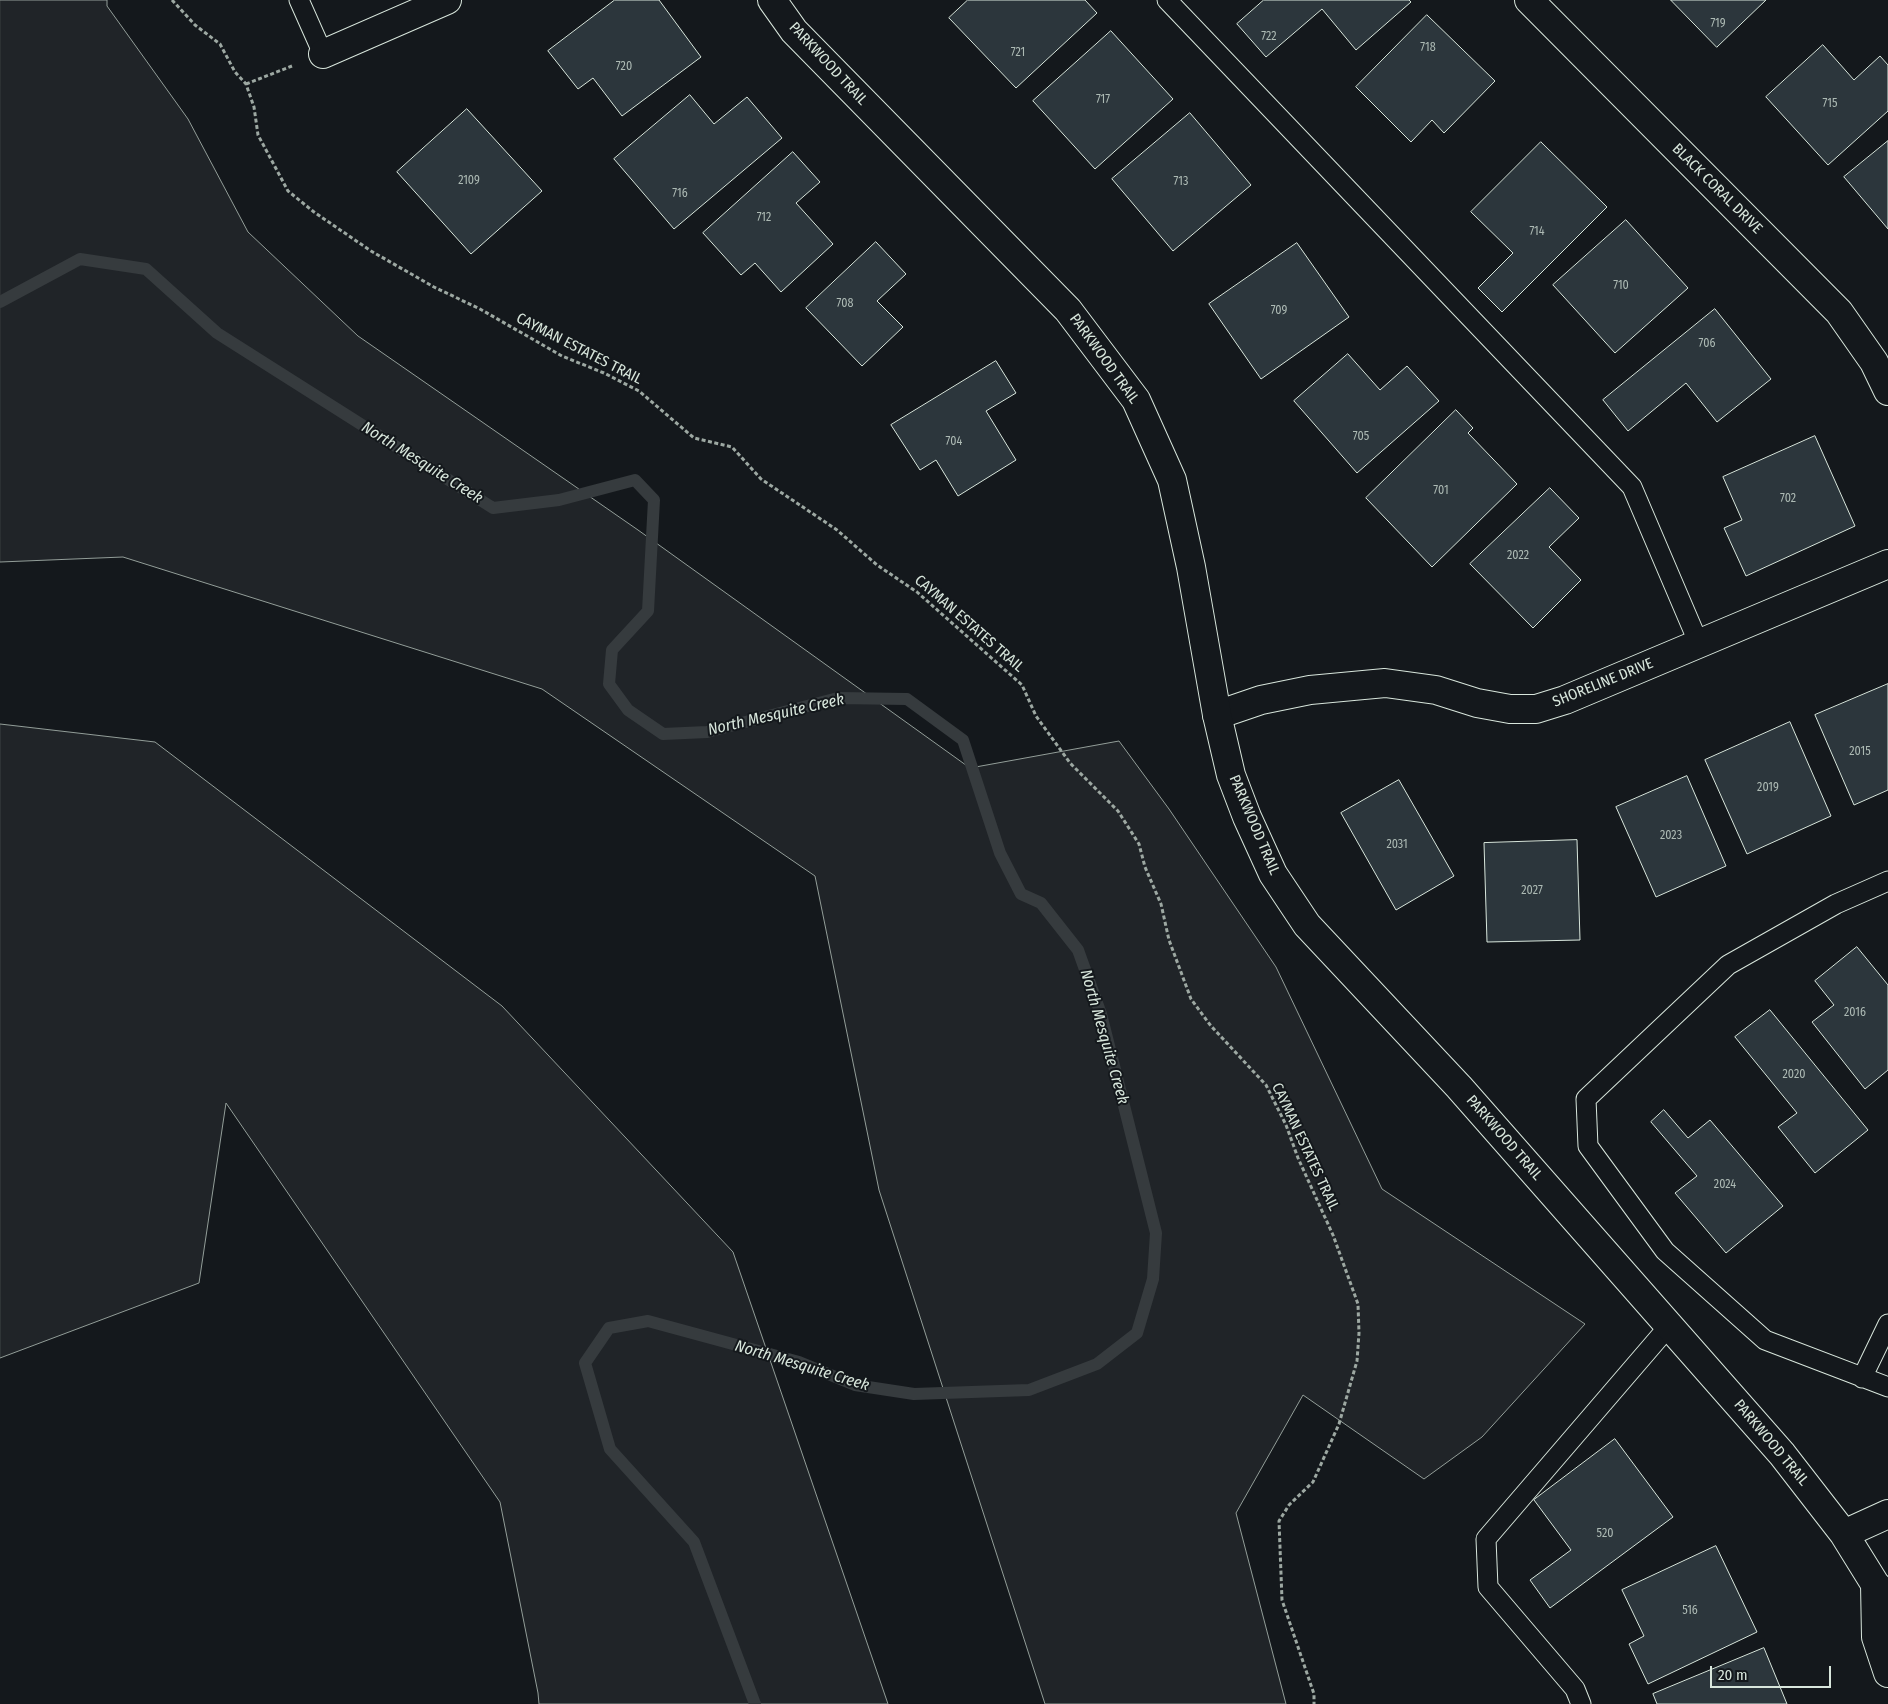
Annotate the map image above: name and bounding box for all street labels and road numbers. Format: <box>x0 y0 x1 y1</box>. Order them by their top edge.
street label: PARKWOOD TRAIL <box>785 19 871 109</box>
street label: BLACK CORAL DRIVE <box>1668 140 1766 238</box>
street label: CAYMAN ESTATES TRAIL <box>513 309 645 389</box>
street label: PARKWOOD TRAIL <box>1065 310 1143 408</box>
street label: CAYMAN ESTATES TRAIL <box>911 572 1027 676</box>
street label: SHORELINE DRIVE <box>1550 655 1656 711</box>
street label: PARKWOOD TRAIL <box>1225 772 1283 878</box>
street label: CAYMAN ESTATES TRAIL <box>1267 1080 1343 1214</box>
street label: PARKWOOD TRAIL <box>1462 1092 1546 1184</box>
street label: PARKWOOD TRAIL <box>1730 1396 1812 1490</box>

